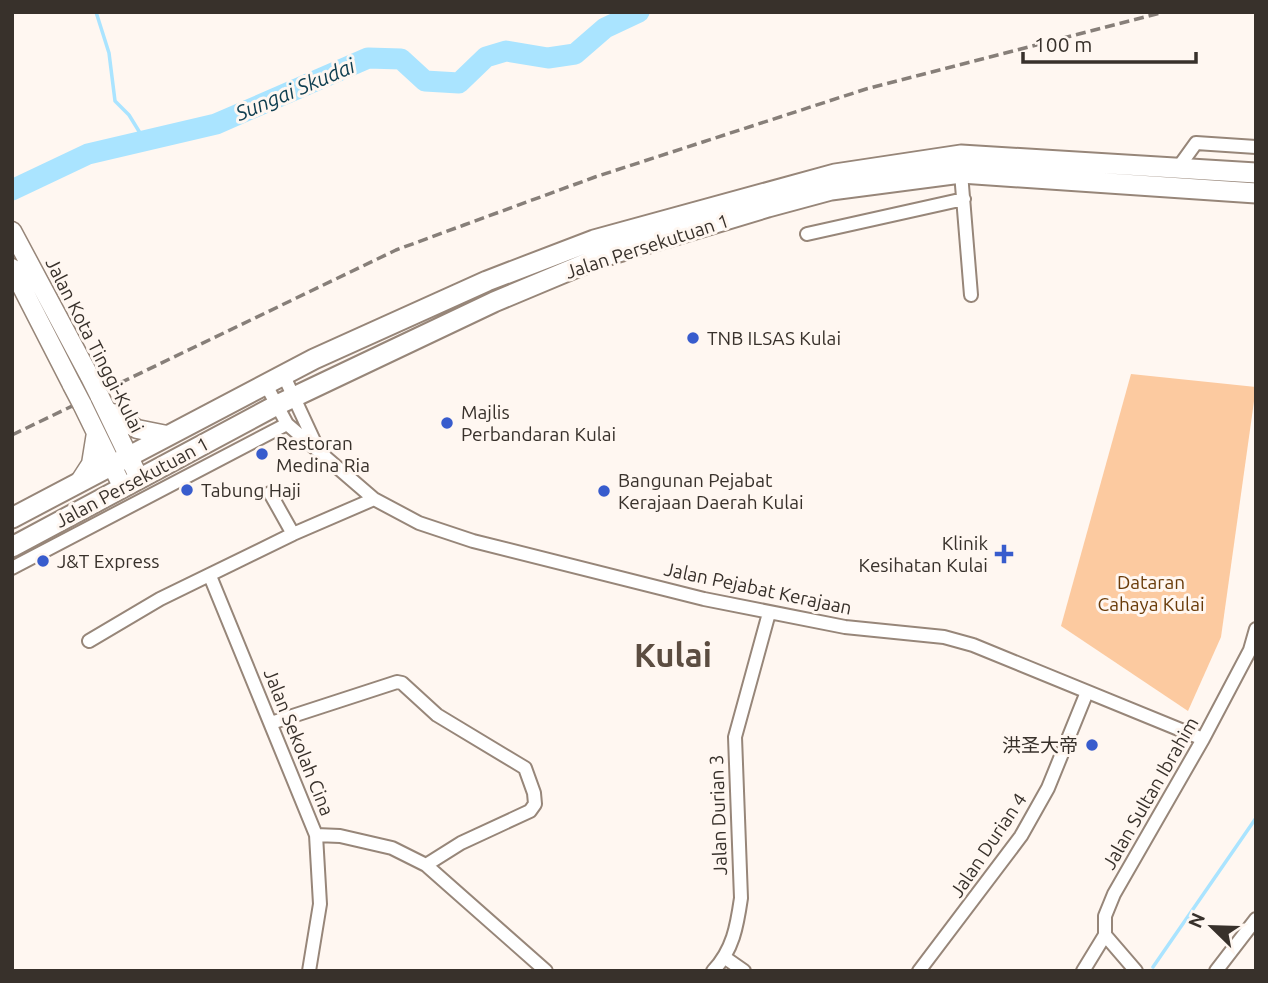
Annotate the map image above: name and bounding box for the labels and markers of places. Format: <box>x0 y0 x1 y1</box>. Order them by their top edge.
place label: TNB ILSAS Kulai <box>707 327 841 349</box>
marker: TNB ILSAS Kulai <box>685 330 701 346</box>
place label: Majlis Perbandaran Kulai <box>461 401 616 445</box>
marker: Majlis Perbandaran Kulai <box>439 415 455 431</box>
place label: Restoran Medina Ria <box>276 432 370 476</box>
marker: Restoran Medina Ria <box>254 446 270 462</box>
place label: Bangunan Pejabat Kerajaan Daerah Kulai <box>618 469 804 513</box>
place label: Tabung Haji <box>201 479 301 501</box>
marker: Tabung Haji <box>179 482 195 498</box>
marker: Bangunan Pejabat Kerajaan Daerah Kulai <box>596 483 612 499</box>
place label: Klinik Kesihatan Kulai <box>859 532 988 576</box>
marker: Klinik Kesihatan Kulai <box>994 544 1014 564</box>
place label: J&T Express <box>57 550 159 572</box>
marker: J&T Express <box>35 553 51 569</box>
place label: 洪圣大帝 <box>1002 734 1078 756</box>
marker: 洪圣大帝 <box>1084 737 1100 753</box>

